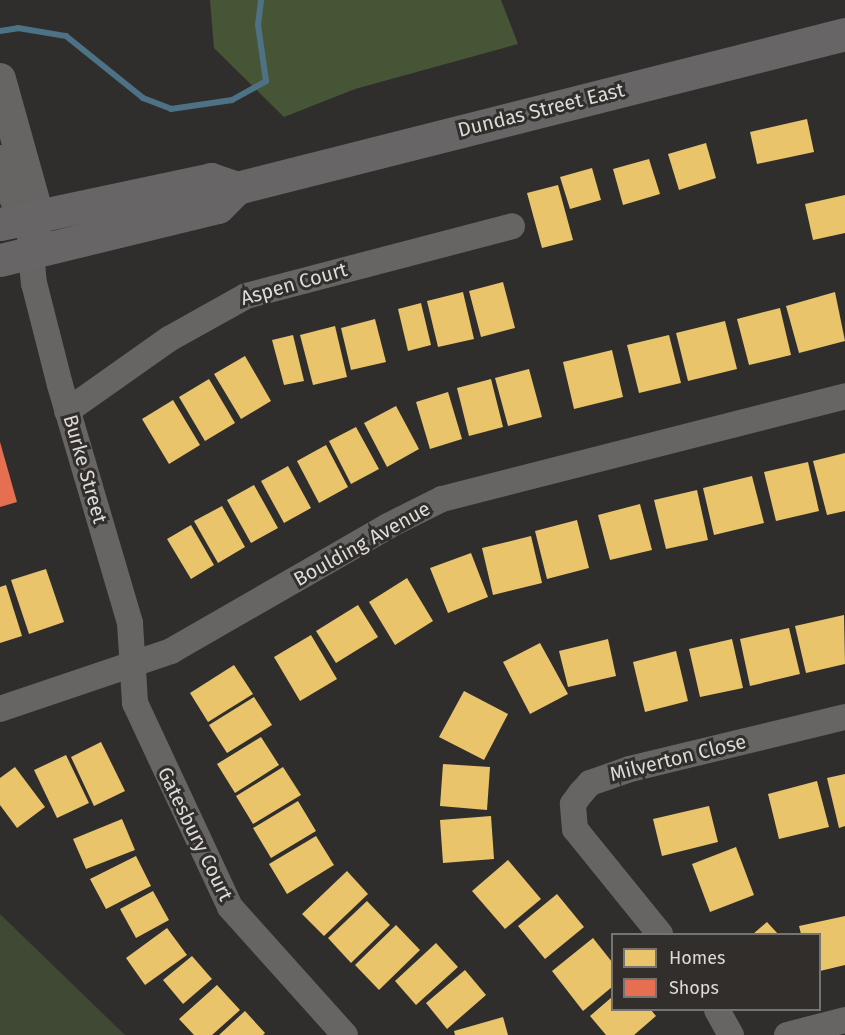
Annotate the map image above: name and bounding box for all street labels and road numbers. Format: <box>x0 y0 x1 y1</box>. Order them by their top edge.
street label: Dundas Street East <box>455 78 627 142</box>
street label: Aspen Court <box>238 257 350 311</box>
street label: Burke Street <box>58 412 112 526</box>
street label: Boulding Avenue <box>289 497 435 591</box>
street label: Milverton Close <box>607 729 749 787</box>
street label: Gatesbury Court <box>152 763 238 905</box>

